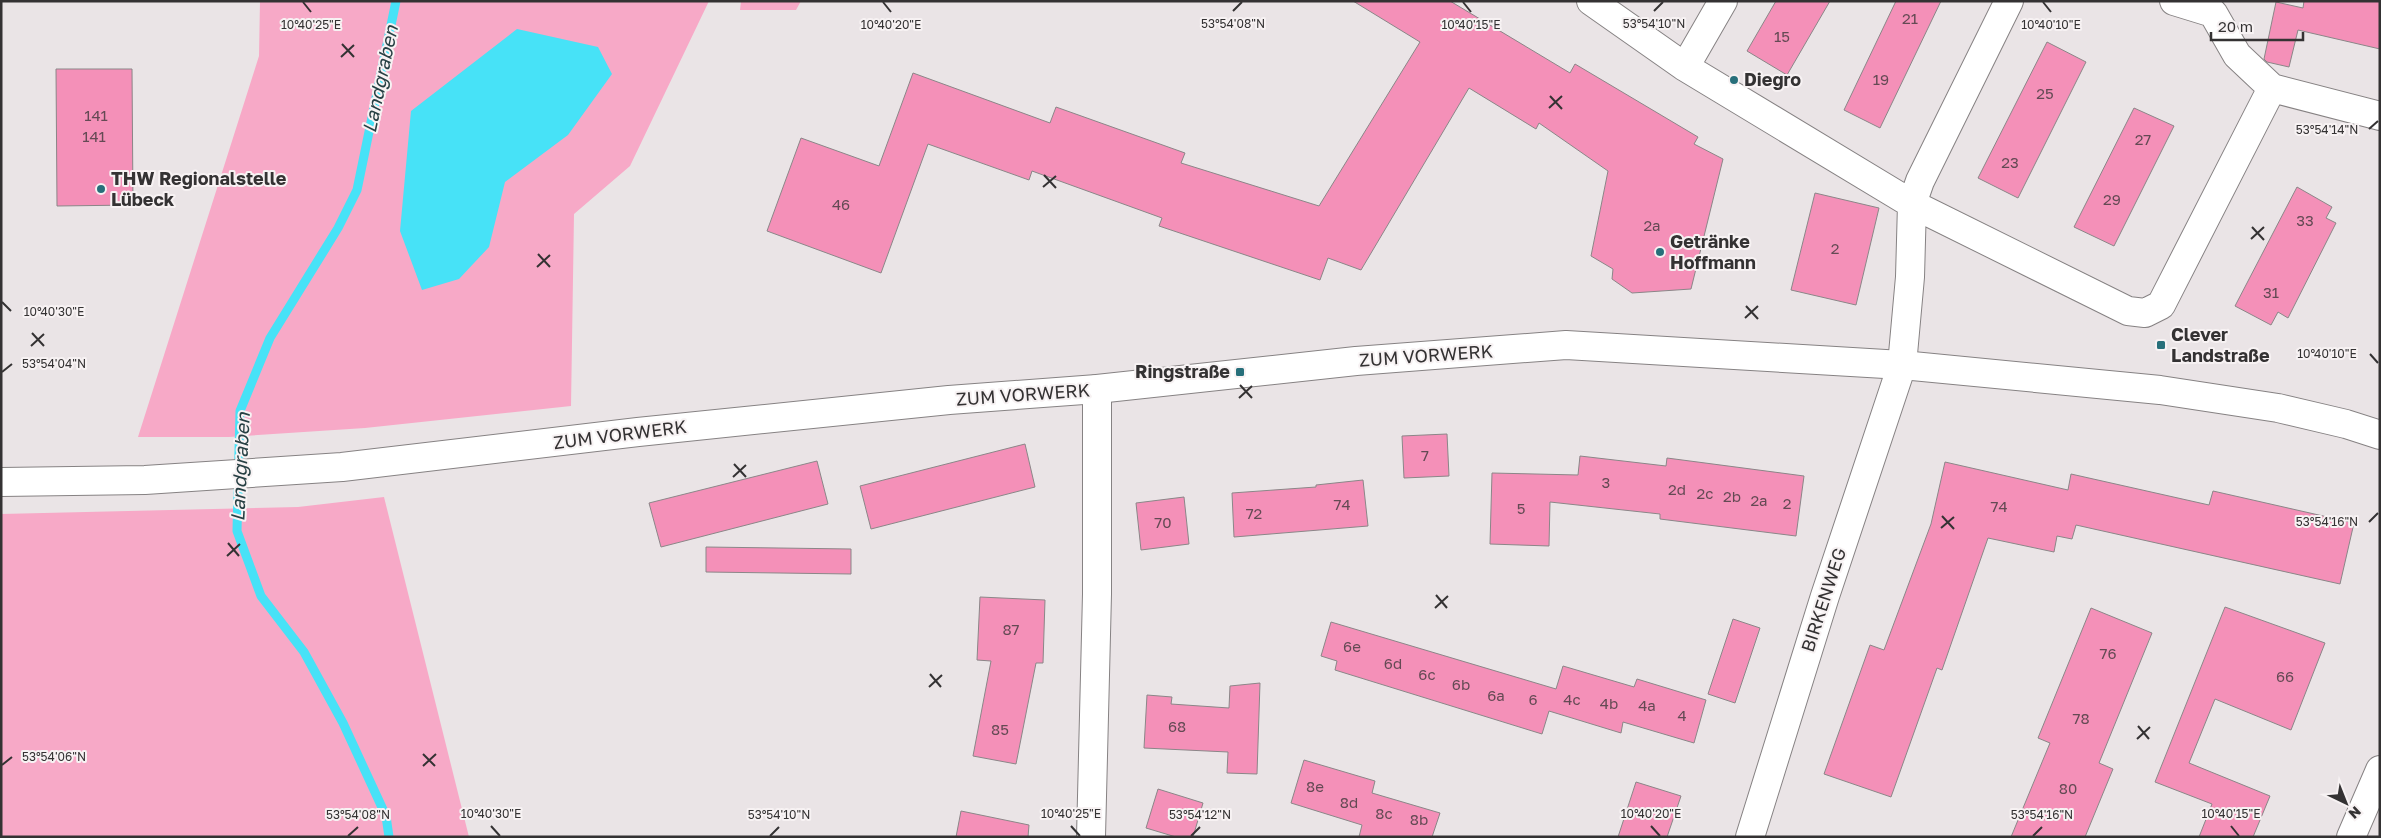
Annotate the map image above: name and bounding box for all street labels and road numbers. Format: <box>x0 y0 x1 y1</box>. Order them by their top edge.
street label: ZUM VORWERK <box>1358 339 1494 371</box>
street label: ZUM VORWERK <box>955 378 1091 410</box>
street label: ZUM VORWERK <box>552 415 688 453</box>
street label: BIRKENWEG <box>1796 545 1850 654</box>

